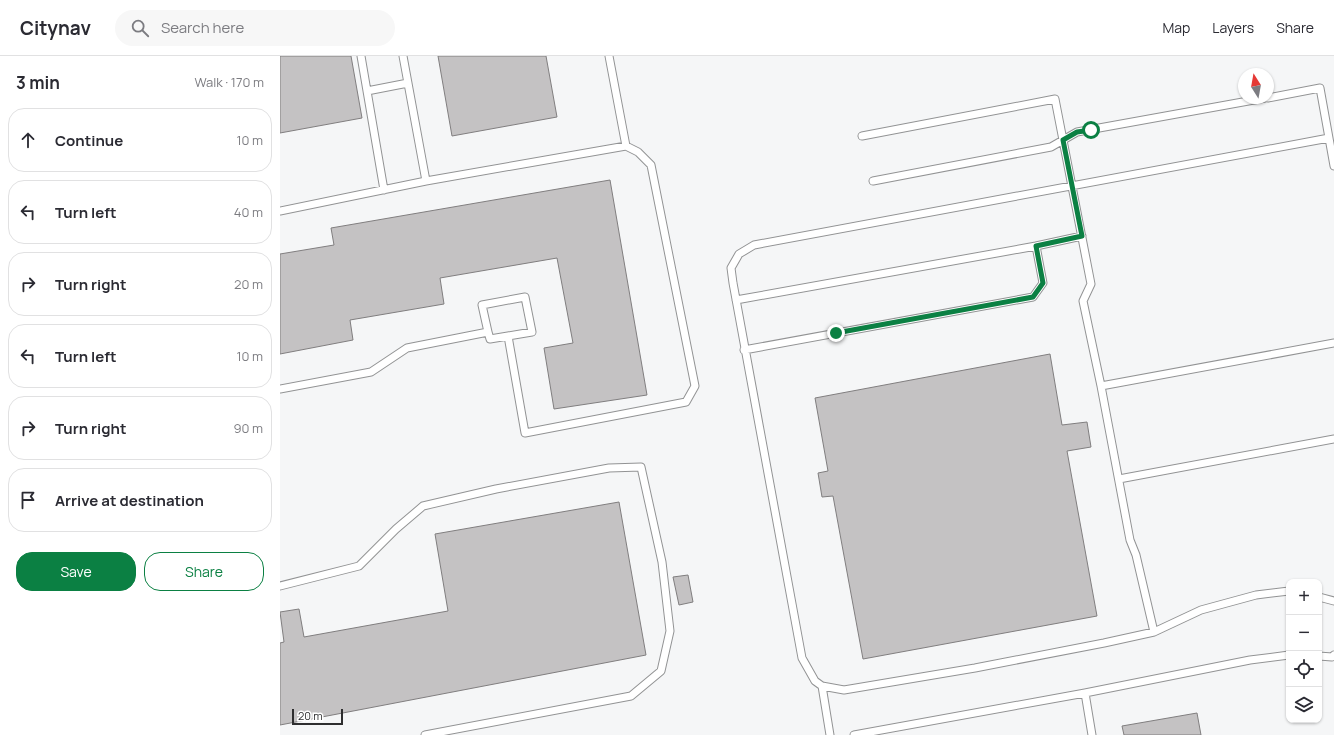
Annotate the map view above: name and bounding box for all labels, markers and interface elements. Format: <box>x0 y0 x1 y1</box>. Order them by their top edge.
search box <box>115 10 395 46</box>
text: Citynav <box>20 15 91 41</box>
icon: search <box>129 17 151 39</box>
text: Search here <box>161 17 244 38</box>
text: Map <box>1162 18 1190 37</box>
text: Layers <box>1212 18 1254 37</box>
text: Share <box>1276 18 1314 37</box>
north arrow <box>1238 68 1274 104</box>
text: 3 min <box>16 71 60 94</box>
text: Walk · 170 m <box>194 73 264 91</box>
route start <box>1082 121 1100 139</box>
icon: ahead <box>17 129 39 151</box>
text: Continue <box>55 130 123 151</box>
text: 10 m <box>236 131 263 149</box>
icon: left <box>17 201 39 223</box>
text: Turn left <box>55 202 117 223</box>
text: 40 m <box>234 203 263 221</box>
icon: right <box>17 273 39 295</box>
text: Turn right <box>55 274 126 295</box>
text: 20 m <box>234 275 263 293</box>
route end <box>827 324 845 342</box>
icon: left <box>17 345 39 367</box>
text: Turn left <box>55 346 117 367</box>
text: 10 m <box>236 347 263 365</box>
icon: right <box>17 417 39 439</box>
text: Turn right <box>55 418 126 439</box>
text: 90 m <box>233 419 263 437</box>
icon: arrive <box>17 489 39 511</box>
text: Arrive at destination <box>55 490 204 511</box>
button: Save <box>16 552 136 591</box>
button: Share <box>144 552 264 591</box>
map controls <box>1286 579 1322 723</box>
button: + <box>1286 579 1322 615</box>
button: − <box>1286 615 1322 651</box>
button: locate <box>1286 651 1322 687</box>
button: layers <box>1286 687 1322 723</box>
scale bar <box>292 707 343 726</box>
text: 20 m <box>298 708 323 723</box>

